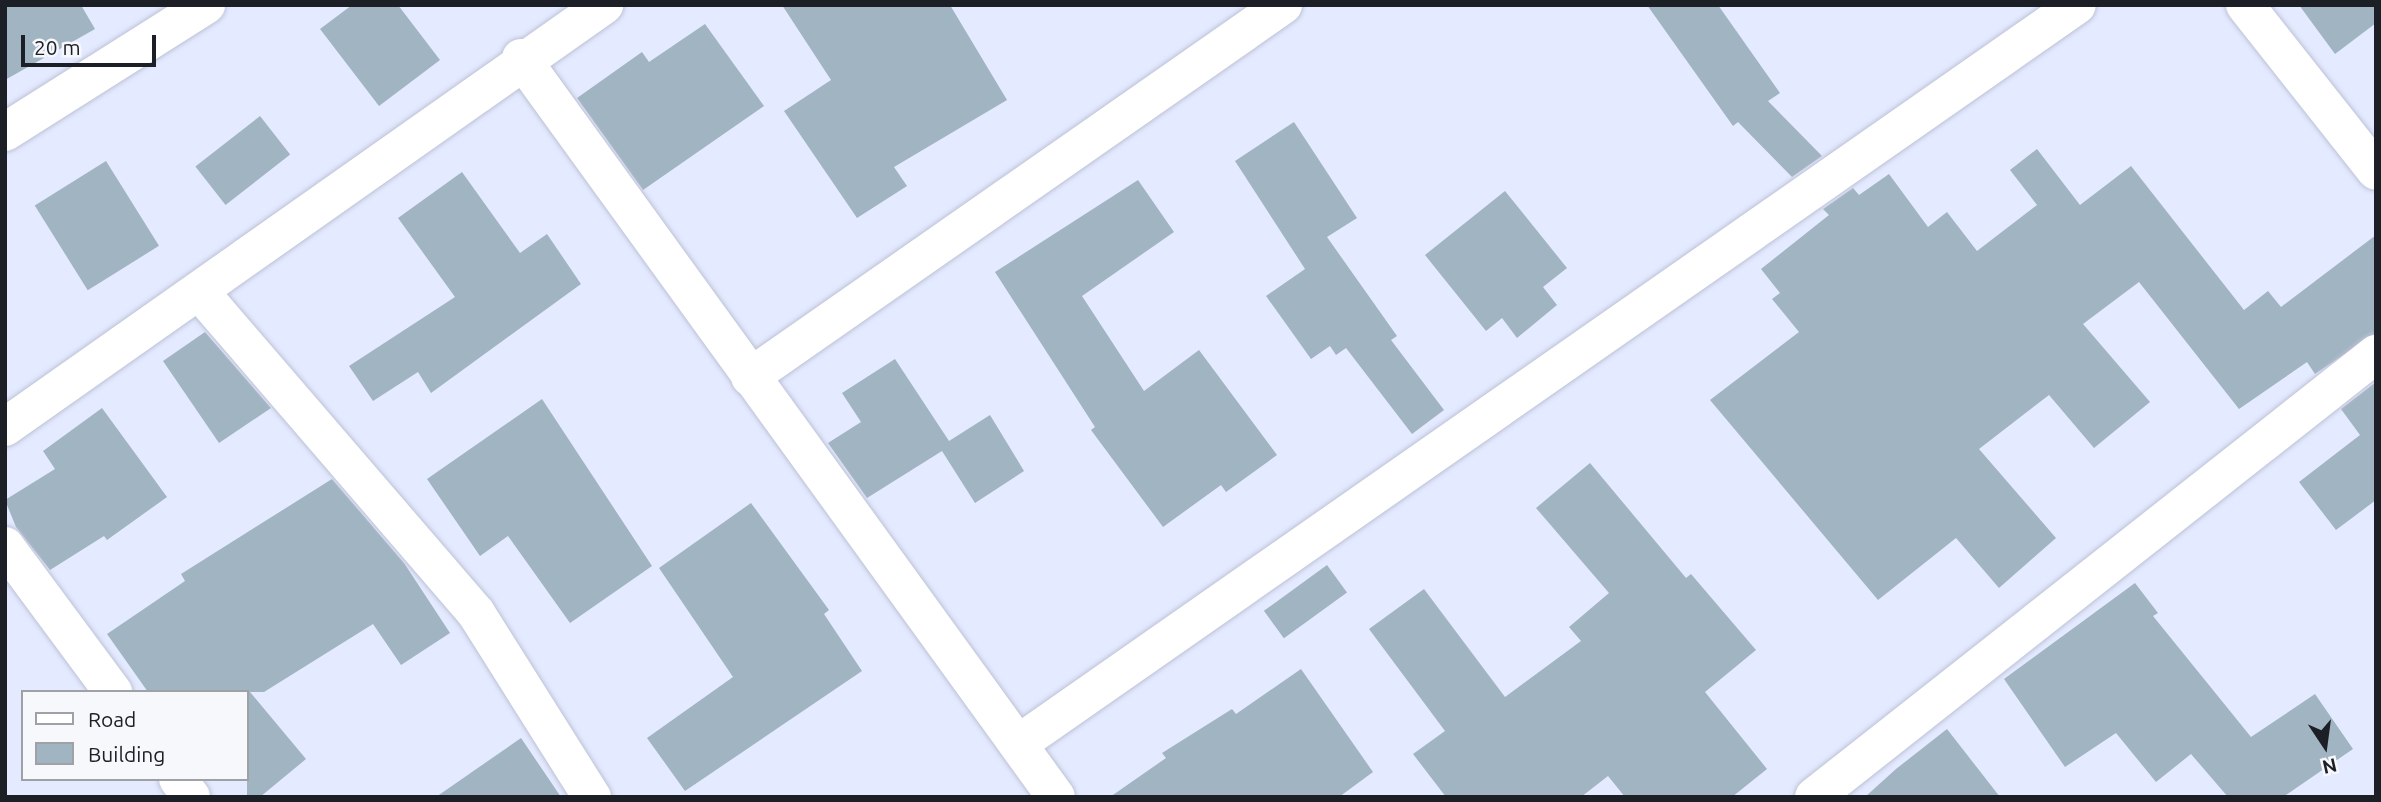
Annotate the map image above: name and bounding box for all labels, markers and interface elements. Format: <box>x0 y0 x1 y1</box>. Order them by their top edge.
scale bar <box>24 21 159 65</box>
text: 20 m <box>34 35 81 59</box>
legend <box>21 690 248 781</box>
text: Road <box>88 707 136 731</box>
north arrow <box>2290 711 2360 781</box>
text: Building <box>88 742 165 766</box>
text: N <box>2320 754 2339 779</box>

